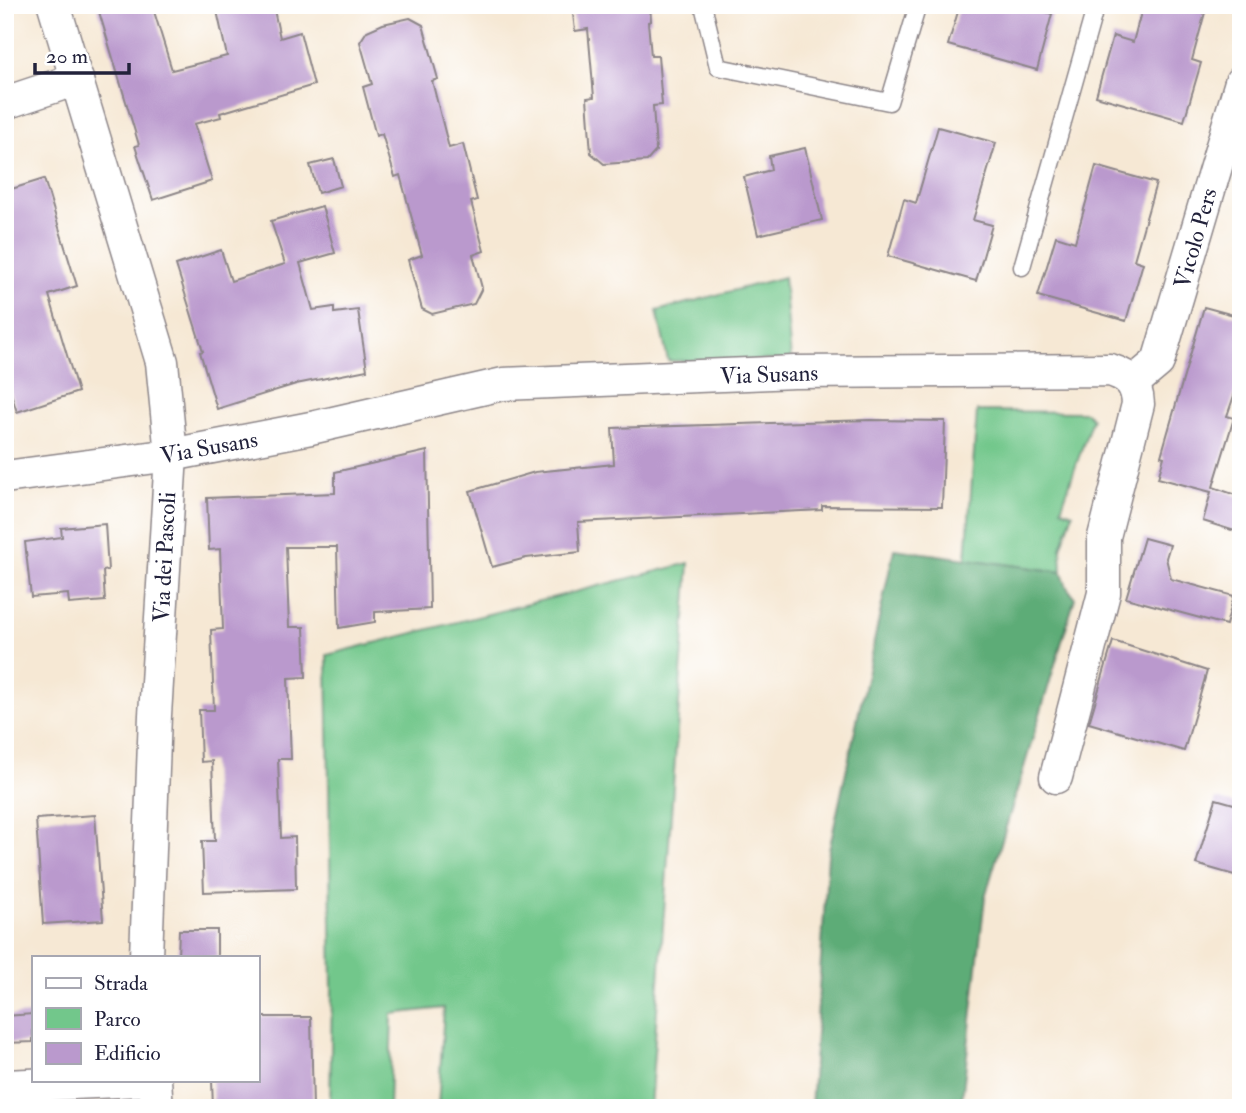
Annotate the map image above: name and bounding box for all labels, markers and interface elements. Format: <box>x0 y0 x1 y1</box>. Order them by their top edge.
scale bar <box>35 32 130 76</box>
text: 20 m <box>46 43 88 70</box>
street label: Vicolo Pers <box>1167 185 1224 292</box>
street label: Via Susans <box>719 358 819 391</box>
street label: Via Susans <box>158 425 260 470</box>
street label: Via dei Pascoli <box>147 491 182 623</box>
legend <box>32 956 259 1082</box>
text: Strada <box>94 970 148 997</box>
text: Parco <box>94 1006 141 1033</box>
text: Edificio <box>94 1040 161 1067</box>

